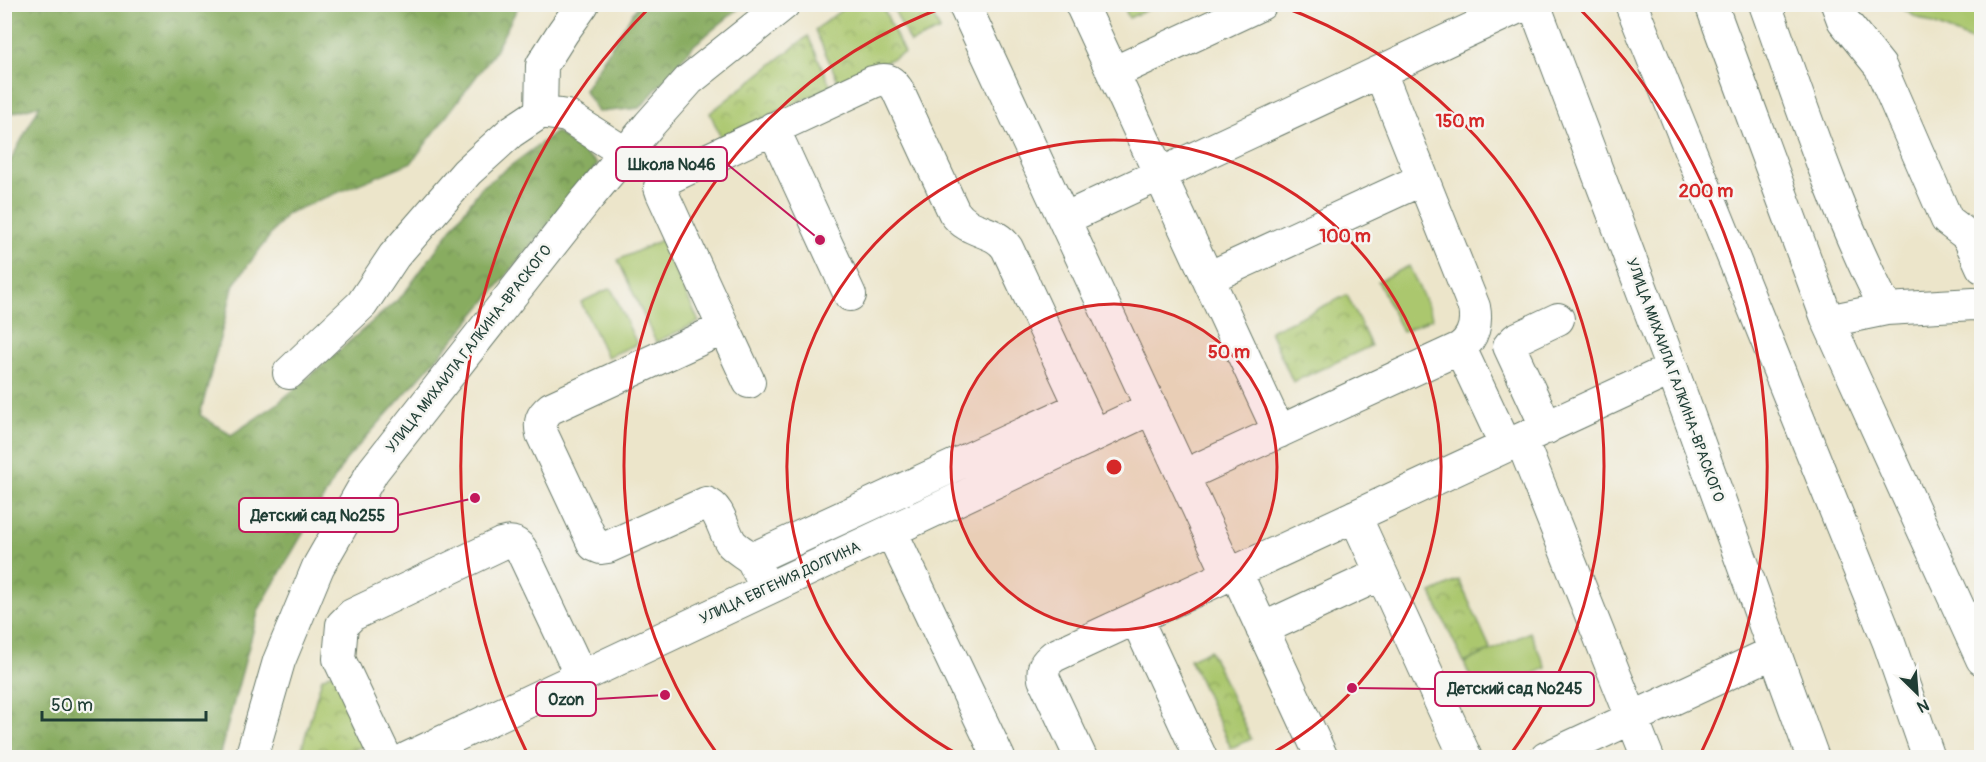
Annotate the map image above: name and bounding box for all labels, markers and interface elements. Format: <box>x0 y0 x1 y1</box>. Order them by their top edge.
text: 150 m <box>1436 110 1485 133</box>
callout: Школа №46 <box>616 147 727 181</box>
text: Школа №46 <box>627 155 716 175</box>
text: 200 m <box>1679 180 1733 203</box>
text: 100 m <box>1319 225 1371 248</box>
street label: УЛИЦА МИХАИЛА ГАЛКИНА-ВРАСКОГО <box>382 241 556 457</box>
street label: УЛИЦА МИХАИЛА ГАЛКИНА-ВРАСКОГО <box>1622 255 1728 505</box>
text: 50 m <box>1208 341 1250 364</box>
centre of rings <box>1104 457 1124 477</box>
callout: Детский сад №255 <box>239 498 398 532</box>
text: Детский сад №255 <box>250 506 386 526</box>
street label: УЛИЦА ЕВГЕНИЯ ДОЛГИНА <box>697 537 864 629</box>
north arrow <box>1887 663 1947 723</box>
callout: Детский сад №245 <box>1435 672 1594 706</box>
text: Детский сад №245 <box>1446 679 1583 699</box>
callout: Ozon <box>536 682 596 716</box>
scale bar <box>42 684 206 722</box>
text: Ozon <box>548 690 584 710</box>
text: 50 m <box>51 694 93 717</box>
text: N <box>1914 694 1932 717</box>

